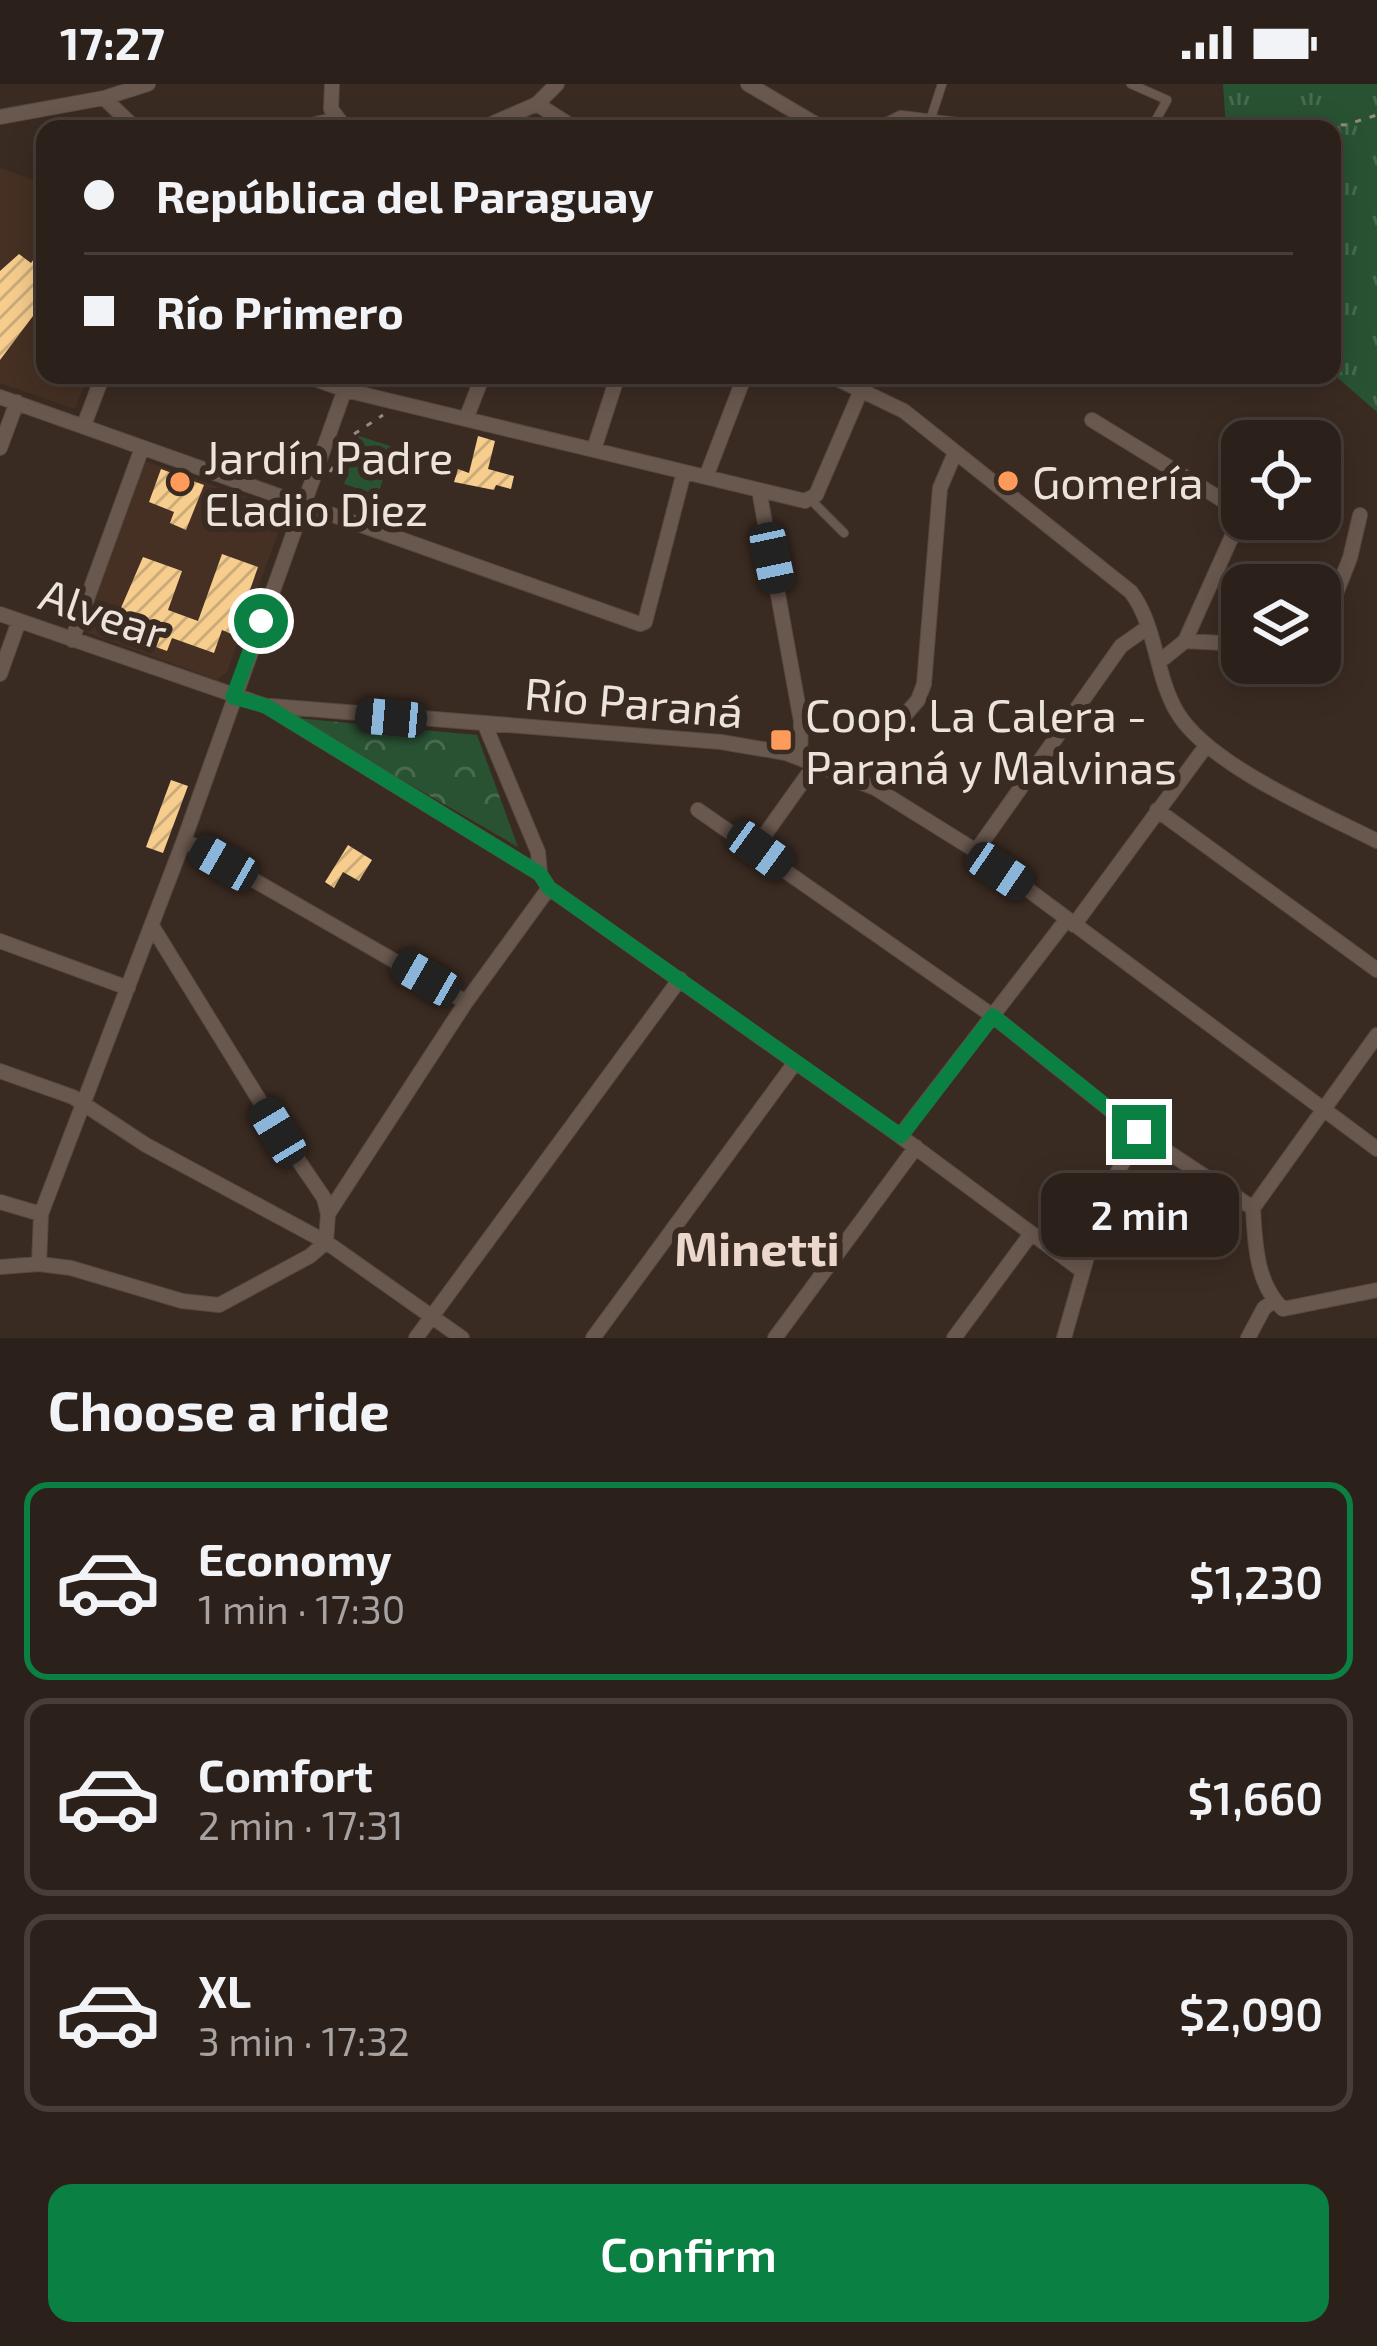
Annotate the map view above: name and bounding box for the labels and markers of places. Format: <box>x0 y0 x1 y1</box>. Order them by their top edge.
place label: Jardín Padre Eladio Diez <box>204 429 453 535</box>
place label: Gomería <box>1032 454 1203 508</box>
marker: Gomería <box>995 468 1021 494</box>
marker: Jardín Padre Eladio Diez <box>167 469 193 495</box>
place label: Coop. La Calera - Paraná y Malvinas <box>805 687 1177 793</box>
marker: Coop. La Calera - Paraná y Malvinas <box>768 727 794 753</box>

